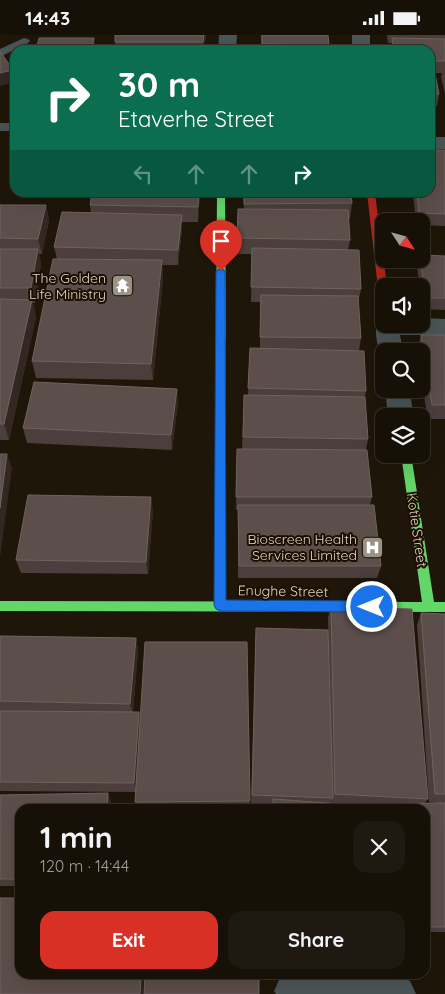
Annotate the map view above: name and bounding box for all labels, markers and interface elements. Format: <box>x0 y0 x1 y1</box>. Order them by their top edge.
text: 14:43 <box>25 6 70 30</box>
text: 30 m <box>118 62 200 106</box>
icon: right <box>35 65 100 130</box>
text: Etaverhe Street <box>118 105 275 133</box>
icon: left <box>129 160 157 188</box>
icon: ahead <box>182 160 210 188</box>
icon: ahead <box>235 160 263 188</box>
icon: right <box>288 160 316 188</box>
north arrow <box>375 213 430 267</box>
map controls <box>375 213 430 463</box>
pin <box>200 220 242 271</box>
icon: arrive <box>207 227 235 255</box>
place label: The Golden Life Ministry <box>29 269 106 303</box>
temple icon: The Golden Life Ministry <box>110 274 134 298</box>
button: sound <box>375 278 430 333</box>
button: search <box>375 343 430 398</box>
button: layers <box>375 408 430 463</box>
street label: Kotie Street <box>403 491 431 569</box>
place label: Bioscreen Health Services Limited <box>247 530 357 564</box>
hospital icon: Bioscreen Health Services Limited <box>361 535 385 559</box>
position arrow <box>345 580 397 632</box>
street label: Enughe Street <box>238 581 329 601</box>
text: 1 min <box>40 818 113 856</box>
button: close <box>353 821 405 873</box>
text: 120 m · 14:44 <box>40 856 129 876</box>
button: Exit <box>40 911 218 969</box>
button: Share <box>228 911 405 969</box>

